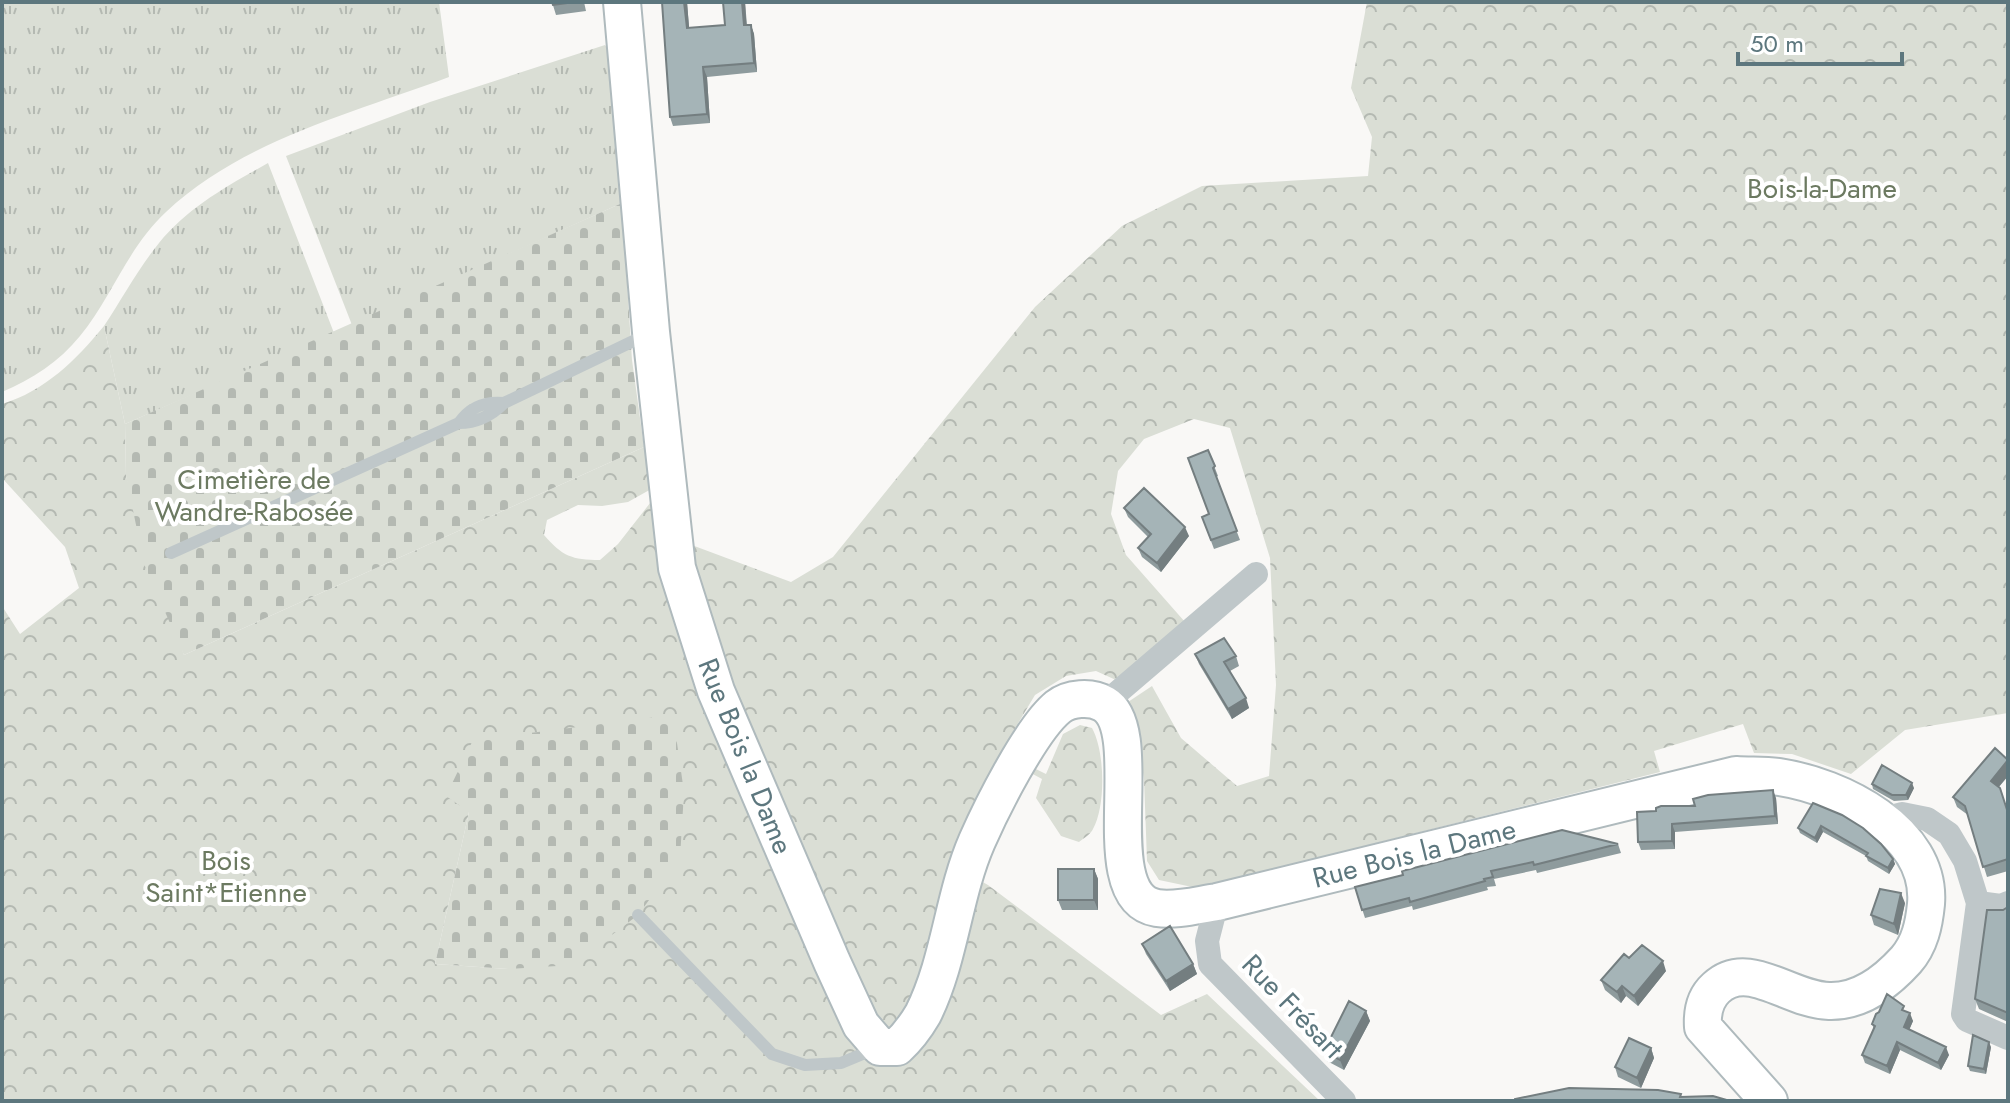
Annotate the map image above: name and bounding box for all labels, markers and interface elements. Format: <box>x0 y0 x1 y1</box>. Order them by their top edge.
scale bar <box>1738 16 1902 66</box>
text: 50 m <box>1750 26 1804 61</box>
park label: Bois-la-Dame <box>1747 168 1897 209</box>
park label: Cimetière de Wandre-Rabosée <box>154 459 354 532</box>
street label: Rue Bois la Dame <box>688 652 804 860</box>
street label: Rue Bois la Dame <box>1308 808 1520 899</box>
park label: Bois Saint*Etienne <box>145 840 307 913</box>
street label: Rue Frésart <box>1232 945 1353 1068</box>

